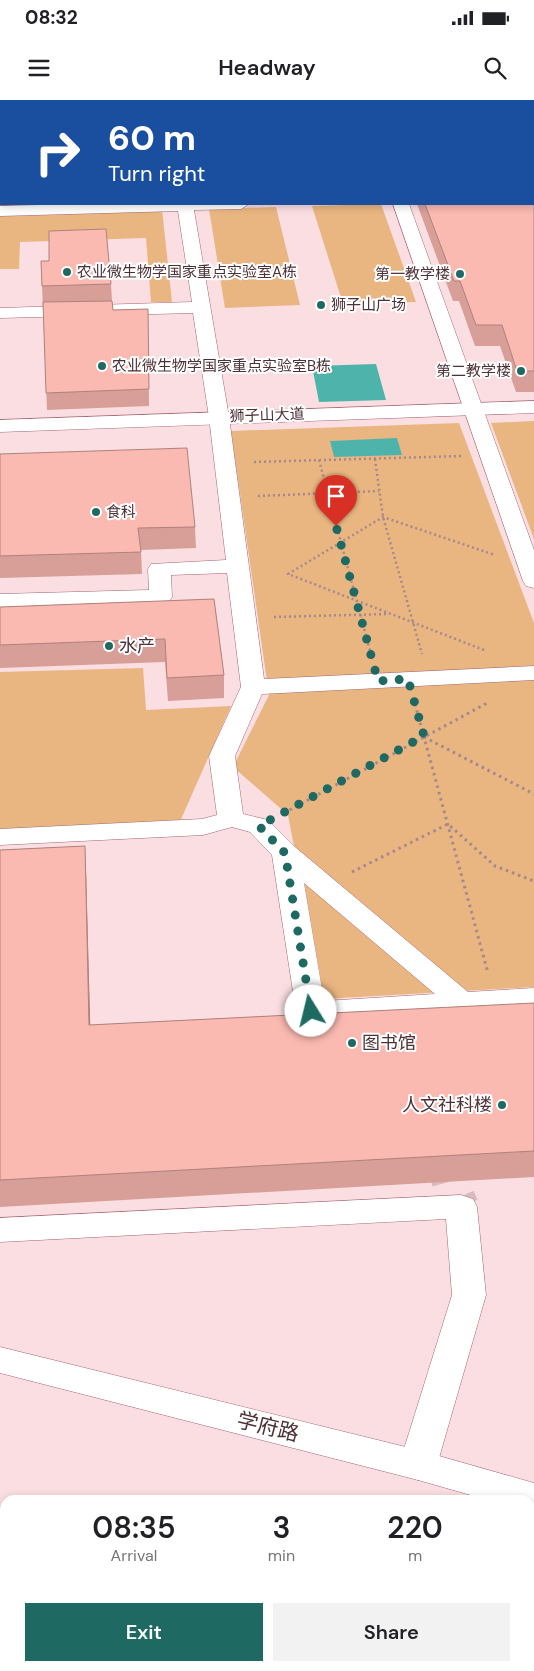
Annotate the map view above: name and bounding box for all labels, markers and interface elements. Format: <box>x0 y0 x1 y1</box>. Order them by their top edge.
text: 08:32 <box>25 5 78 30</box>
text: Headway <box>218 53 316 82</box>
icon: menu <box>25 54 53 82</box>
icon: search <box>481 54 509 82</box>
text: 60 m <box>108 115 196 161</box>
icon: right <box>25 120 90 185</box>
text: Turn right <box>108 159 205 188</box>
place label: 农业微生物学国家重点实验室A栋 <box>77 262 297 282</box>
place label: 第一教学楼 <box>375 264 450 284</box>
marker: 农业微生物学国家重点实验室A栋 <box>61 266 73 278</box>
marker: 第一教学楼 <box>454 268 466 280</box>
place label: 狮子山广场 <box>331 295 406 315</box>
marker: 狮子山广场 <box>315 299 327 311</box>
place label: 农业微生物学国家重点实验室B栋 <box>112 356 331 376</box>
marker: 农业微生物学国家重点实验室B栋 <box>96 360 108 372</box>
place label: 第二教学楼 <box>436 361 511 381</box>
marker: 第二教学楼 <box>515 365 527 377</box>
street label: 狮子山大道 <box>229 404 305 426</box>
pin <box>315 475 357 526</box>
icon: arrive <box>322 482 350 510</box>
place label: 食科 <box>106 502 136 522</box>
marker: 食科 <box>90 506 102 518</box>
place label: 水产 <box>119 634 155 658</box>
marker: 水产 <box>103 640 115 652</box>
position arrow <box>284 984 336 1036</box>
place label: 图书馆 <box>362 1031 416 1055</box>
marker: 图书馆 <box>346 1037 358 1049</box>
place label: 人文社科楼 <box>402 1093 492 1117</box>
marker: 人文社科楼 <box>496 1099 508 1111</box>
street label: 学府路 <box>234 1406 302 1448</box>
text: 08:35 <box>92 1508 176 1547</box>
text: 3 <box>272 1508 290 1547</box>
text: 220 <box>387 1508 443 1547</box>
text: Arrival <box>111 1545 157 1566</box>
text: min <box>268 1545 295 1566</box>
text: m <box>408 1545 422 1566</box>
button: Exit <box>25 1603 263 1661</box>
button: Share <box>273 1603 510 1661</box>

